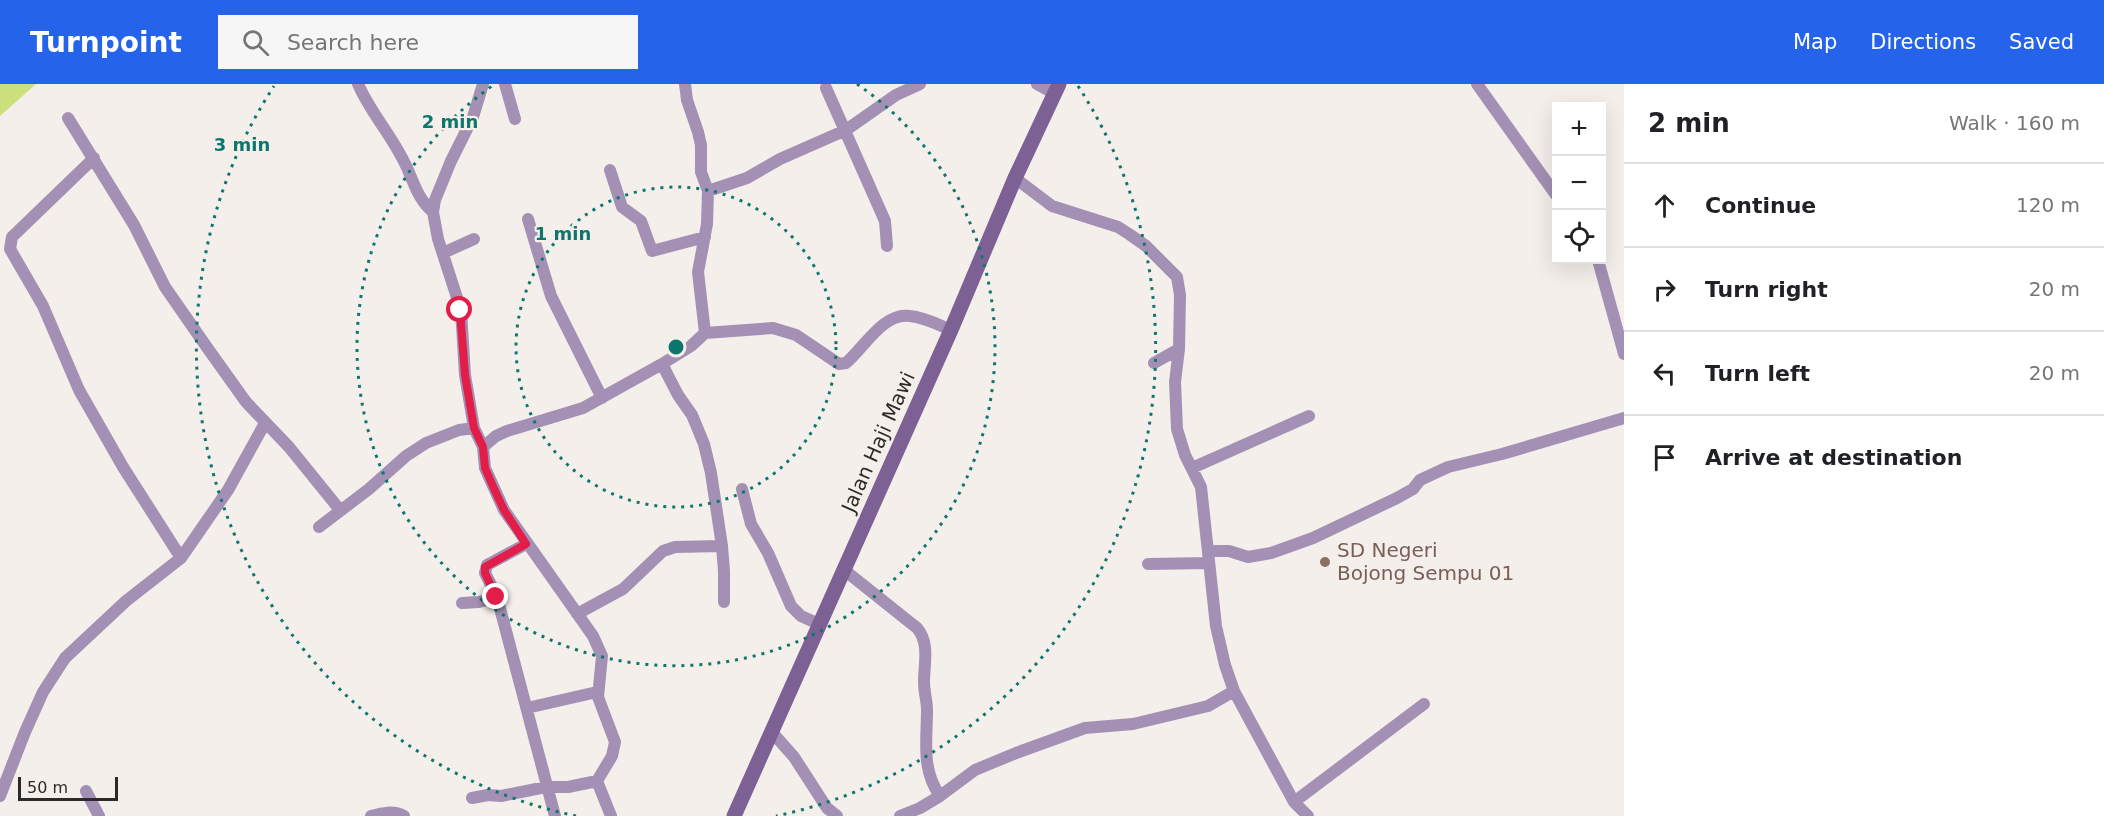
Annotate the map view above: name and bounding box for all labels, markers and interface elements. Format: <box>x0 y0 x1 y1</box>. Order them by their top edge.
search box <box>218 15 638 69</box>
text: Turnpoint <box>30 26 182 59</box>
icon: search <box>239 26 272 59</box>
text: Search here <box>287 30 419 55</box>
text: Map <box>1793 30 1837 54</box>
text: Directions <box>1870 30 1976 54</box>
text: Saved <box>2009 30 2074 54</box>
map controls <box>1552 102 1606 264</box>
button: + <box>1552 102 1606 156</box>
text: 2 min <box>1648 108 1730 138</box>
text: 2 min <box>422 111 478 132</box>
text: Walk · 160 m <box>1949 111 2080 135</box>
text: 3 min <box>214 134 270 155</box>
button: − <box>1552 156 1606 210</box>
icon: ahead <box>1648 189 1681 222</box>
text: Continue <box>1705 193 1816 218</box>
text: 120 m <box>2016 193 2080 217</box>
button: locate <box>1552 210 1606 264</box>
text: 1 min <box>535 223 591 244</box>
icon: right <box>1648 273 1681 306</box>
text: Turn right <box>1705 277 1828 302</box>
text: 20 m <box>2029 277 2080 301</box>
route start <box>446 296 472 322</box>
centre of rings <box>666 337 686 357</box>
icon: left <box>1648 357 1681 390</box>
text: Turn left <box>1705 361 1810 386</box>
text: 20 m <box>2029 361 2080 385</box>
street label: Jalan Haji Mawi <box>835 368 920 518</box>
icon: arrive <box>1648 441 1681 474</box>
text: Arrive at destination <box>1705 445 1962 470</box>
place label: SD Negeri Bojong Sempu 01 <box>1337 538 1514 585</box>
marker: SD Negeri Bojong Sempu 01 <box>1318 555 1332 569</box>
route end <box>482 583 508 609</box>
scale bar <box>18 774 118 802</box>
text: 50 m <box>27 778 68 797</box>

